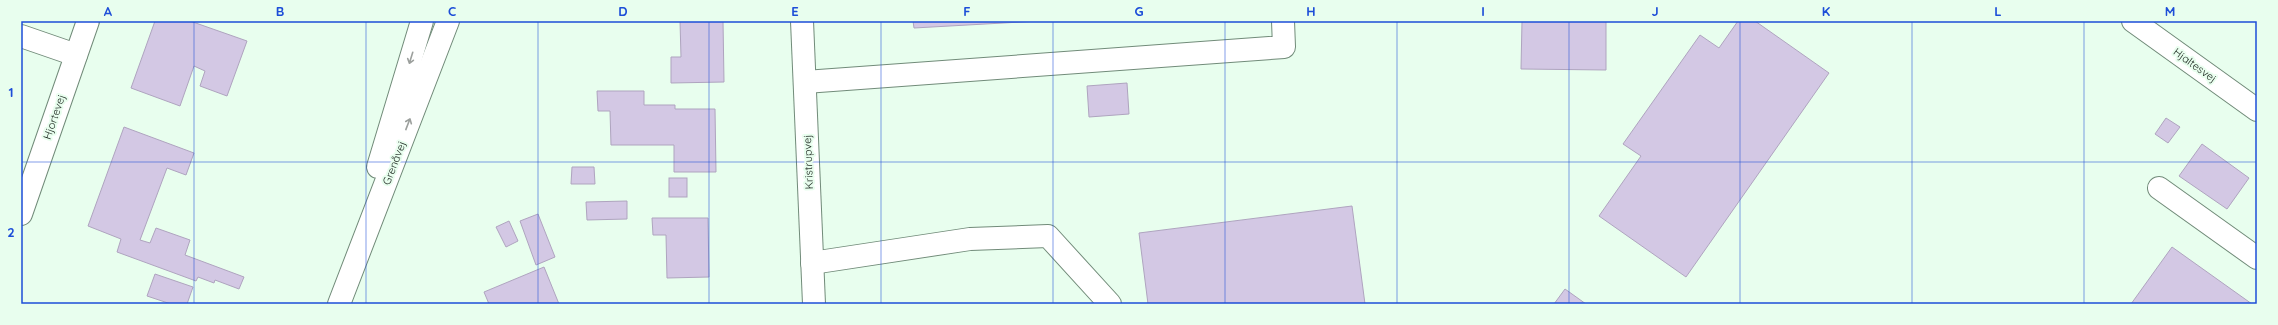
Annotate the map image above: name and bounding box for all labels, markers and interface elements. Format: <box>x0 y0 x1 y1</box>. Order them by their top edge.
text: A <box>104 3 113 19</box>
text: B <box>276 3 284 19</box>
text: C <box>448 3 456 19</box>
text: D <box>618 3 628 19</box>
text: E <box>791 3 799 19</box>
text: F <box>963 3 971 19</box>
text: G <box>1134 3 1144 19</box>
text: H <box>1306 3 1316 19</box>
text: I <box>1481 3 1485 19</box>
text: J <box>1651 3 1659 19</box>
text: K <box>1822 3 1831 19</box>
text: L <box>1994 3 2002 19</box>
text: M <box>2165 3 2175 19</box>
street label: Hjaltesvej <box>2171 45 2219 85</box>
one-way arrow <box>407 52 414 65</box>
text: 1 <box>8 84 14 100</box>
street label: Hjortevej <box>40 93 68 141</box>
one-way arrow <box>405 118 413 130</box>
street label: Kristrupvej <box>800 134 816 190</box>
street label: Grenåvej <box>379 139 409 187</box>
text: 2 <box>7 224 15 240</box>

